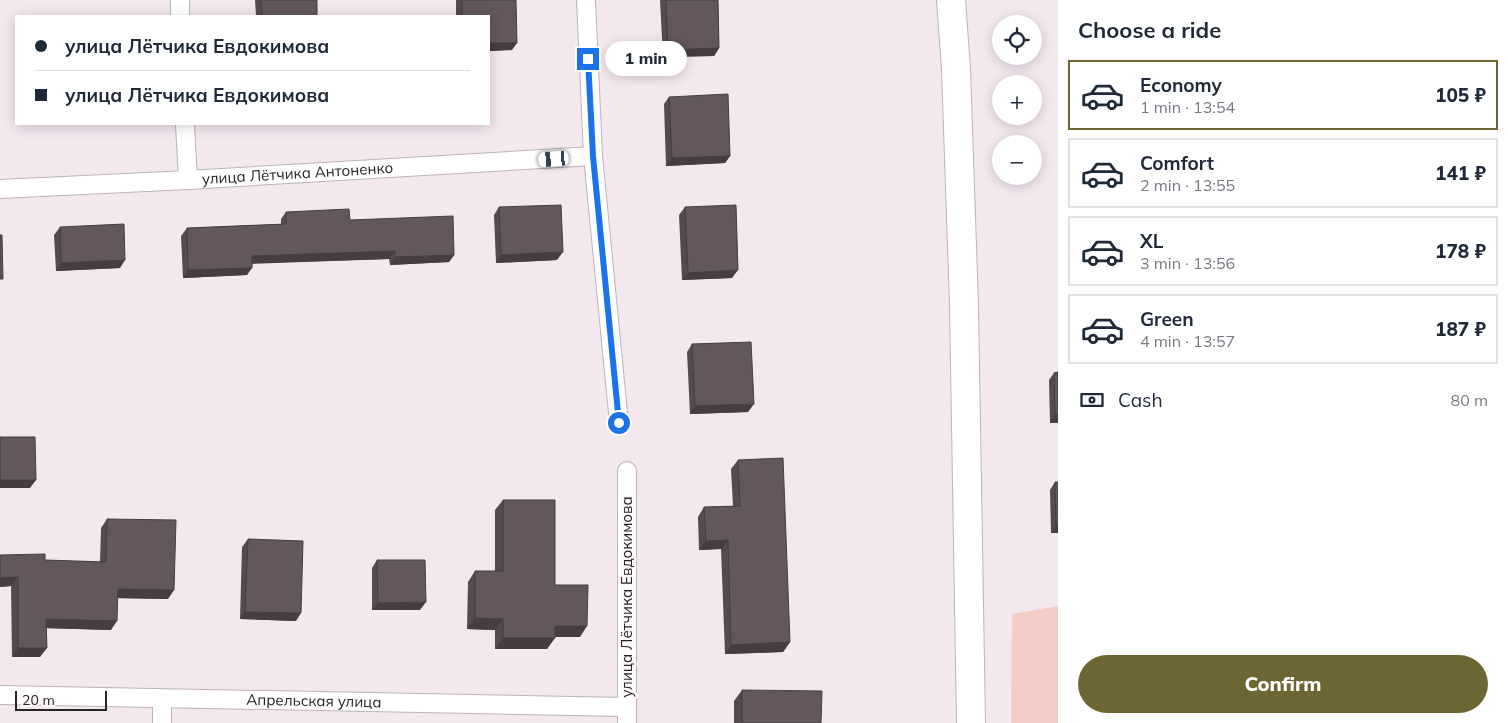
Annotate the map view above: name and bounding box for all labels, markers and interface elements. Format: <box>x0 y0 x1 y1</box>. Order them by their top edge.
map controls <box>992 15 1042 185</box>
button: locate <box>992 15 1042 65</box>
text: Choose a ride <box>1078 16 1221 44</box>
text: улица Лётчика Евдокимова <box>65 34 329 58</box>
callout: 1 min <box>606 42 688 76</box>
route end <box>577 48 599 70</box>
text: 1 min <box>625 48 667 68</box>
icon: car <box>1080 73 1125 118</box>
text: Economy <box>1140 73 1222 97</box>
button: + <box>992 75 1042 125</box>
text: улица Лётчика Евдокимова <box>65 83 329 107</box>
text: 105 ₽ <box>1435 83 1486 107</box>
text: 1 min · 13:54 <box>1140 97 1235 117</box>
button: − <box>992 135 1042 185</box>
car <box>538 150 569 168</box>
icon: car <box>1080 151 1125 196</box>
text: Comfort <box>1140 151 1214 175</box>
street label: улица Лётчика Антоненко <box>201 158 394 188</box>
text: 141 ₽ <box>1435 161 1486 185</box>
text: 2 min · 13:55 <box>1140 175 1235 195</box>
icon: car <box>1080 229 1125 274</box>
text: XL <box>1140 229 1163 253</box>
text: 178 ₽ <box>1435 239 1486 263</box>
text: 3 min · 13:56 <box>1140 253 1235 273</box>
icon: car <box>1080 307 1125 352</box>
text: Green <box>1140 307 1194 331</box>
text: 187 ₽ <box>1435 317 1486 341</box>
text: 4 min · 13:57 <box>1140 331 1235 351</box>
icon: cash <box>1078 386 1106 414</box>
text: Cash <box>1118 388 1163 412</box>
text: 80 m <box>1451 390 1488 410</box>
route start <box>608 412 630 434</box>
street label: улица Лётчика Евдокимова <box>617 496 636 698</box>
button: Confirm <box>1078 655 1488 713</box>
scale bar <box>15 688 108 711</box>
street label: Апрельская улица <box>246 690 382 711</box>
text: 20 m <box>22 691 55 709</box>

